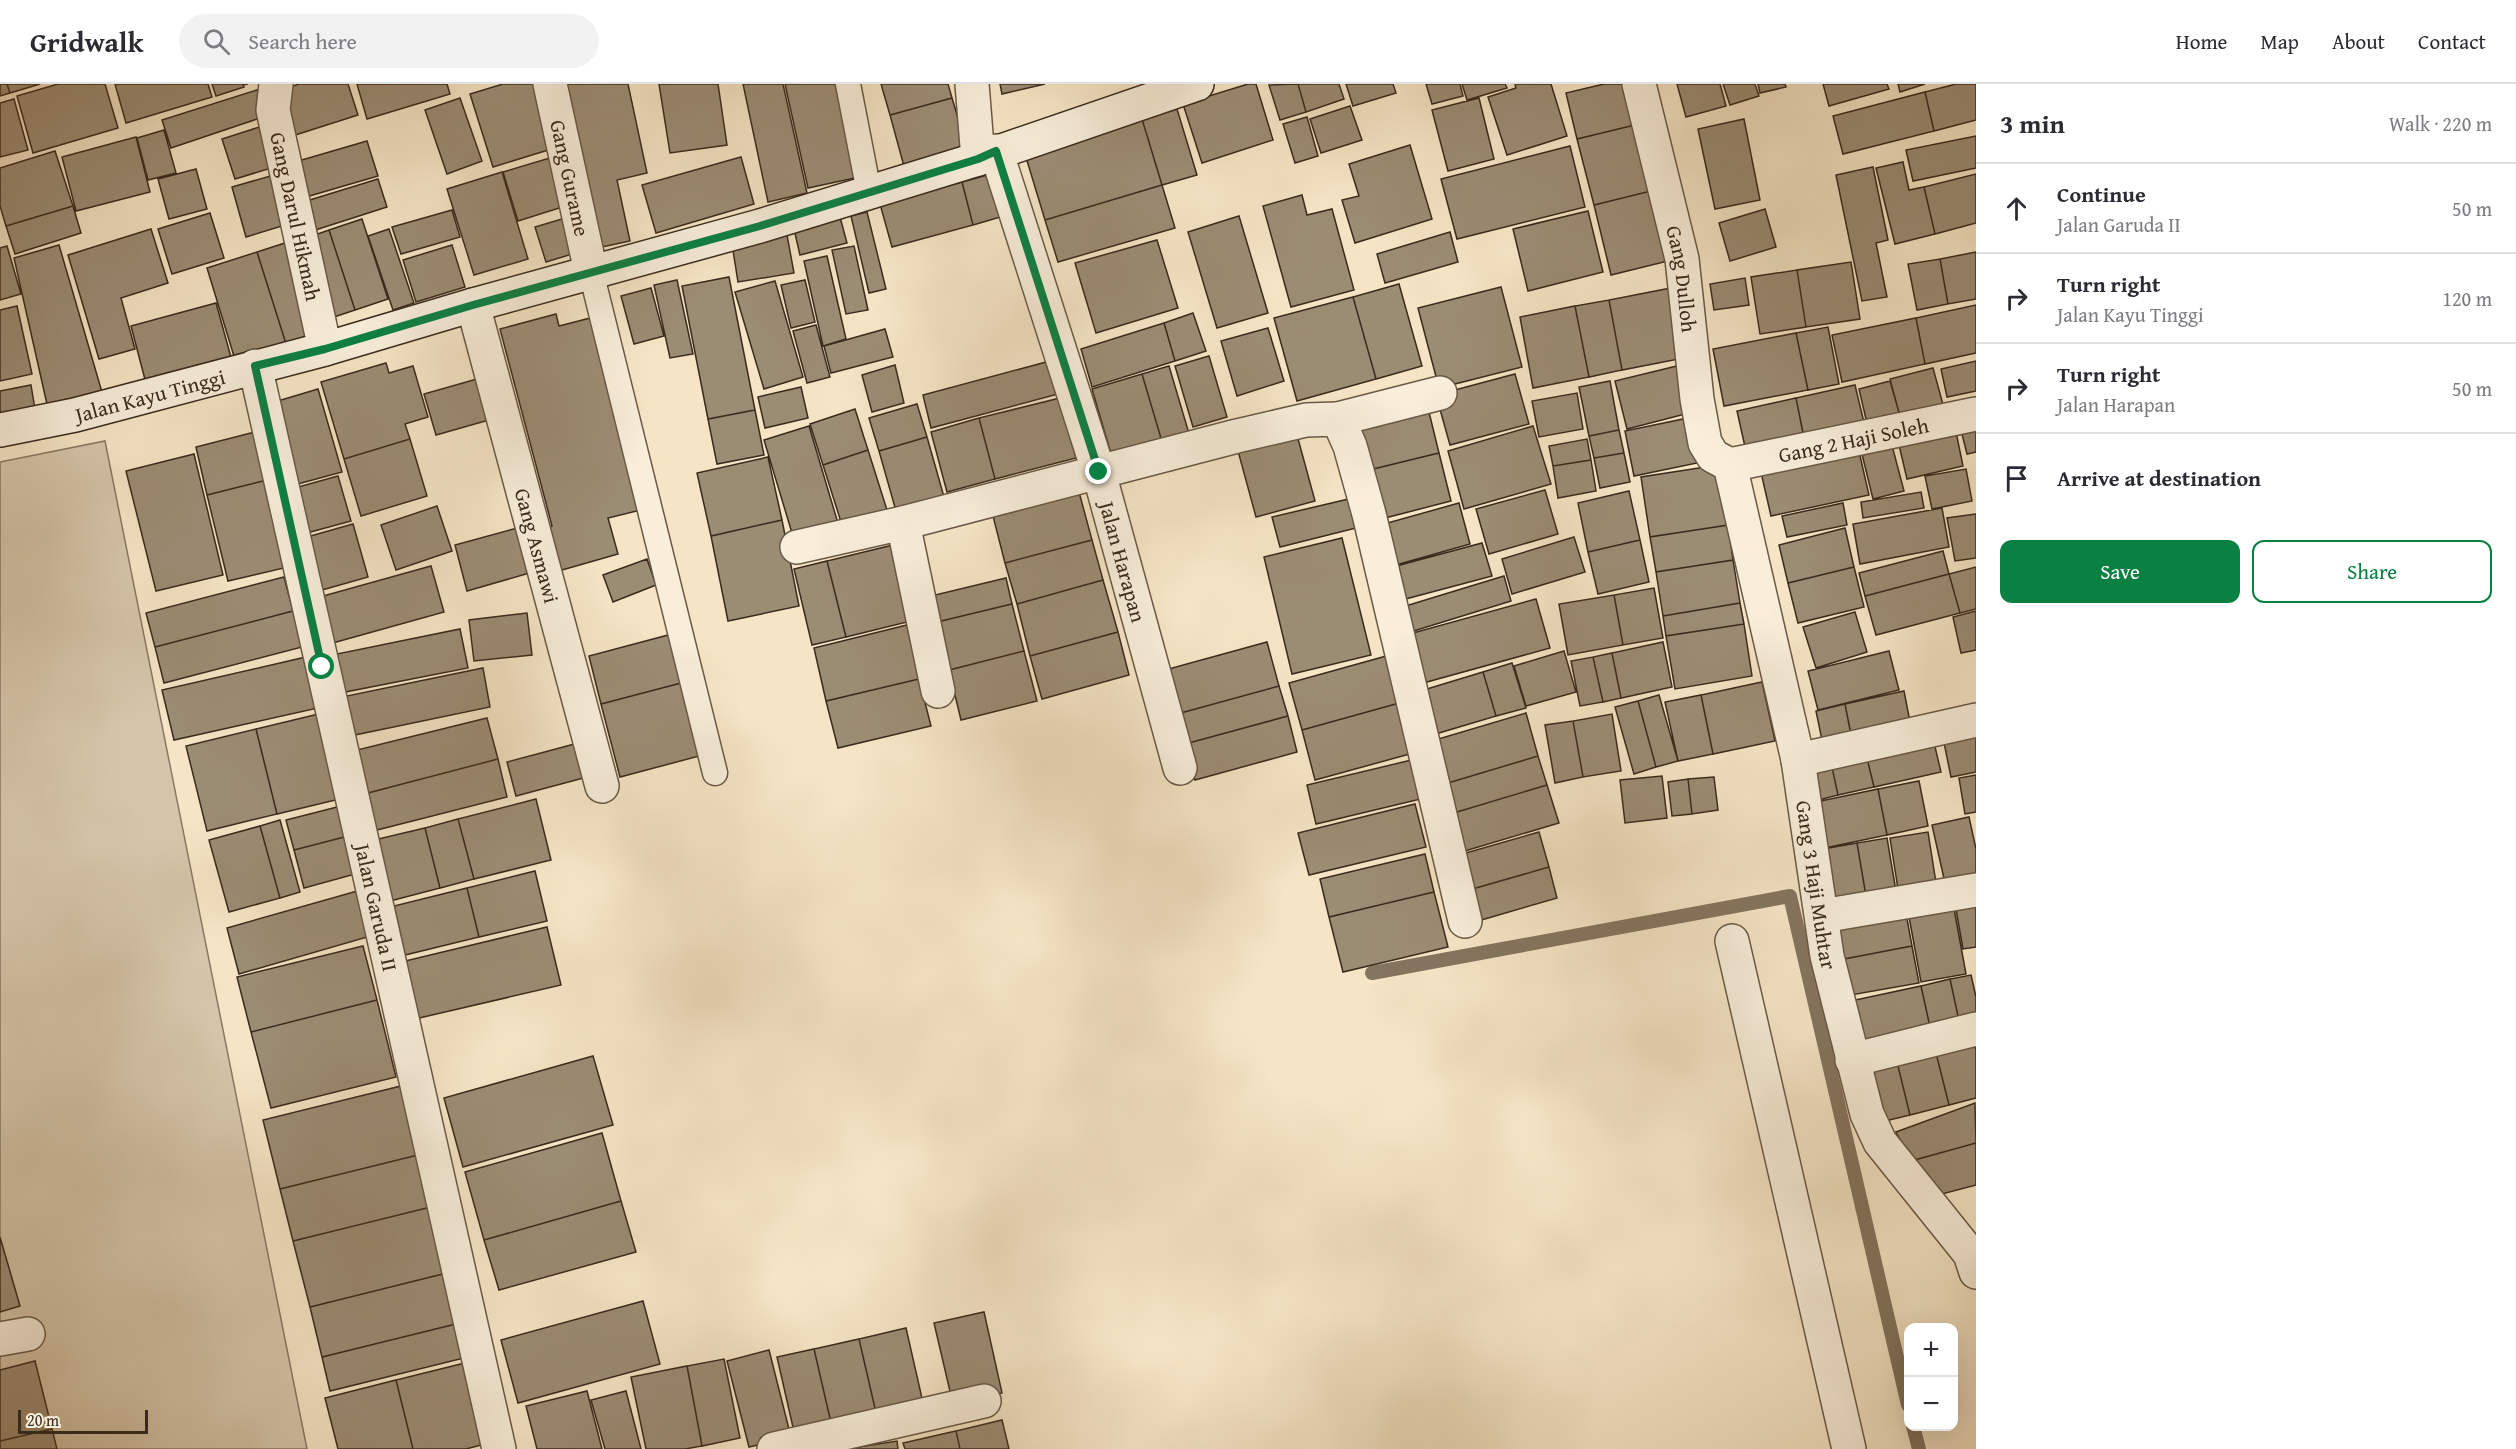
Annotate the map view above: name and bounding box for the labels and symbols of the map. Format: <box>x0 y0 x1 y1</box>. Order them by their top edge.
street label: Gang Gurame <box>543 117 598 239</box>
street label: Gang Darul Hikmah <box>263 129 330 304</box>
street label: Gang Dulloh <box>1659 222 1705 334</box>
street label: Jalan Kayu Tinggi <box>69 361 228 431</box>
street label: Gang 2 Haji Soleh <box>1776 409 1931 470</box>
route end <box>1085 458 1111 484</box>
street label: Gang Asmawi <box>507 485 568 607</box>
street label: Jalan Harapan <box>1091 495 1155 626</box>
route start <box>308 653 334 679</box>
street label: Gang 3 Haji Muhtar <box>1789 798 1845 973</box>
street label: Jalan Garuda II <box>347 838 406 974</box>
scale bar <box>18 1407 148 1434</box>

